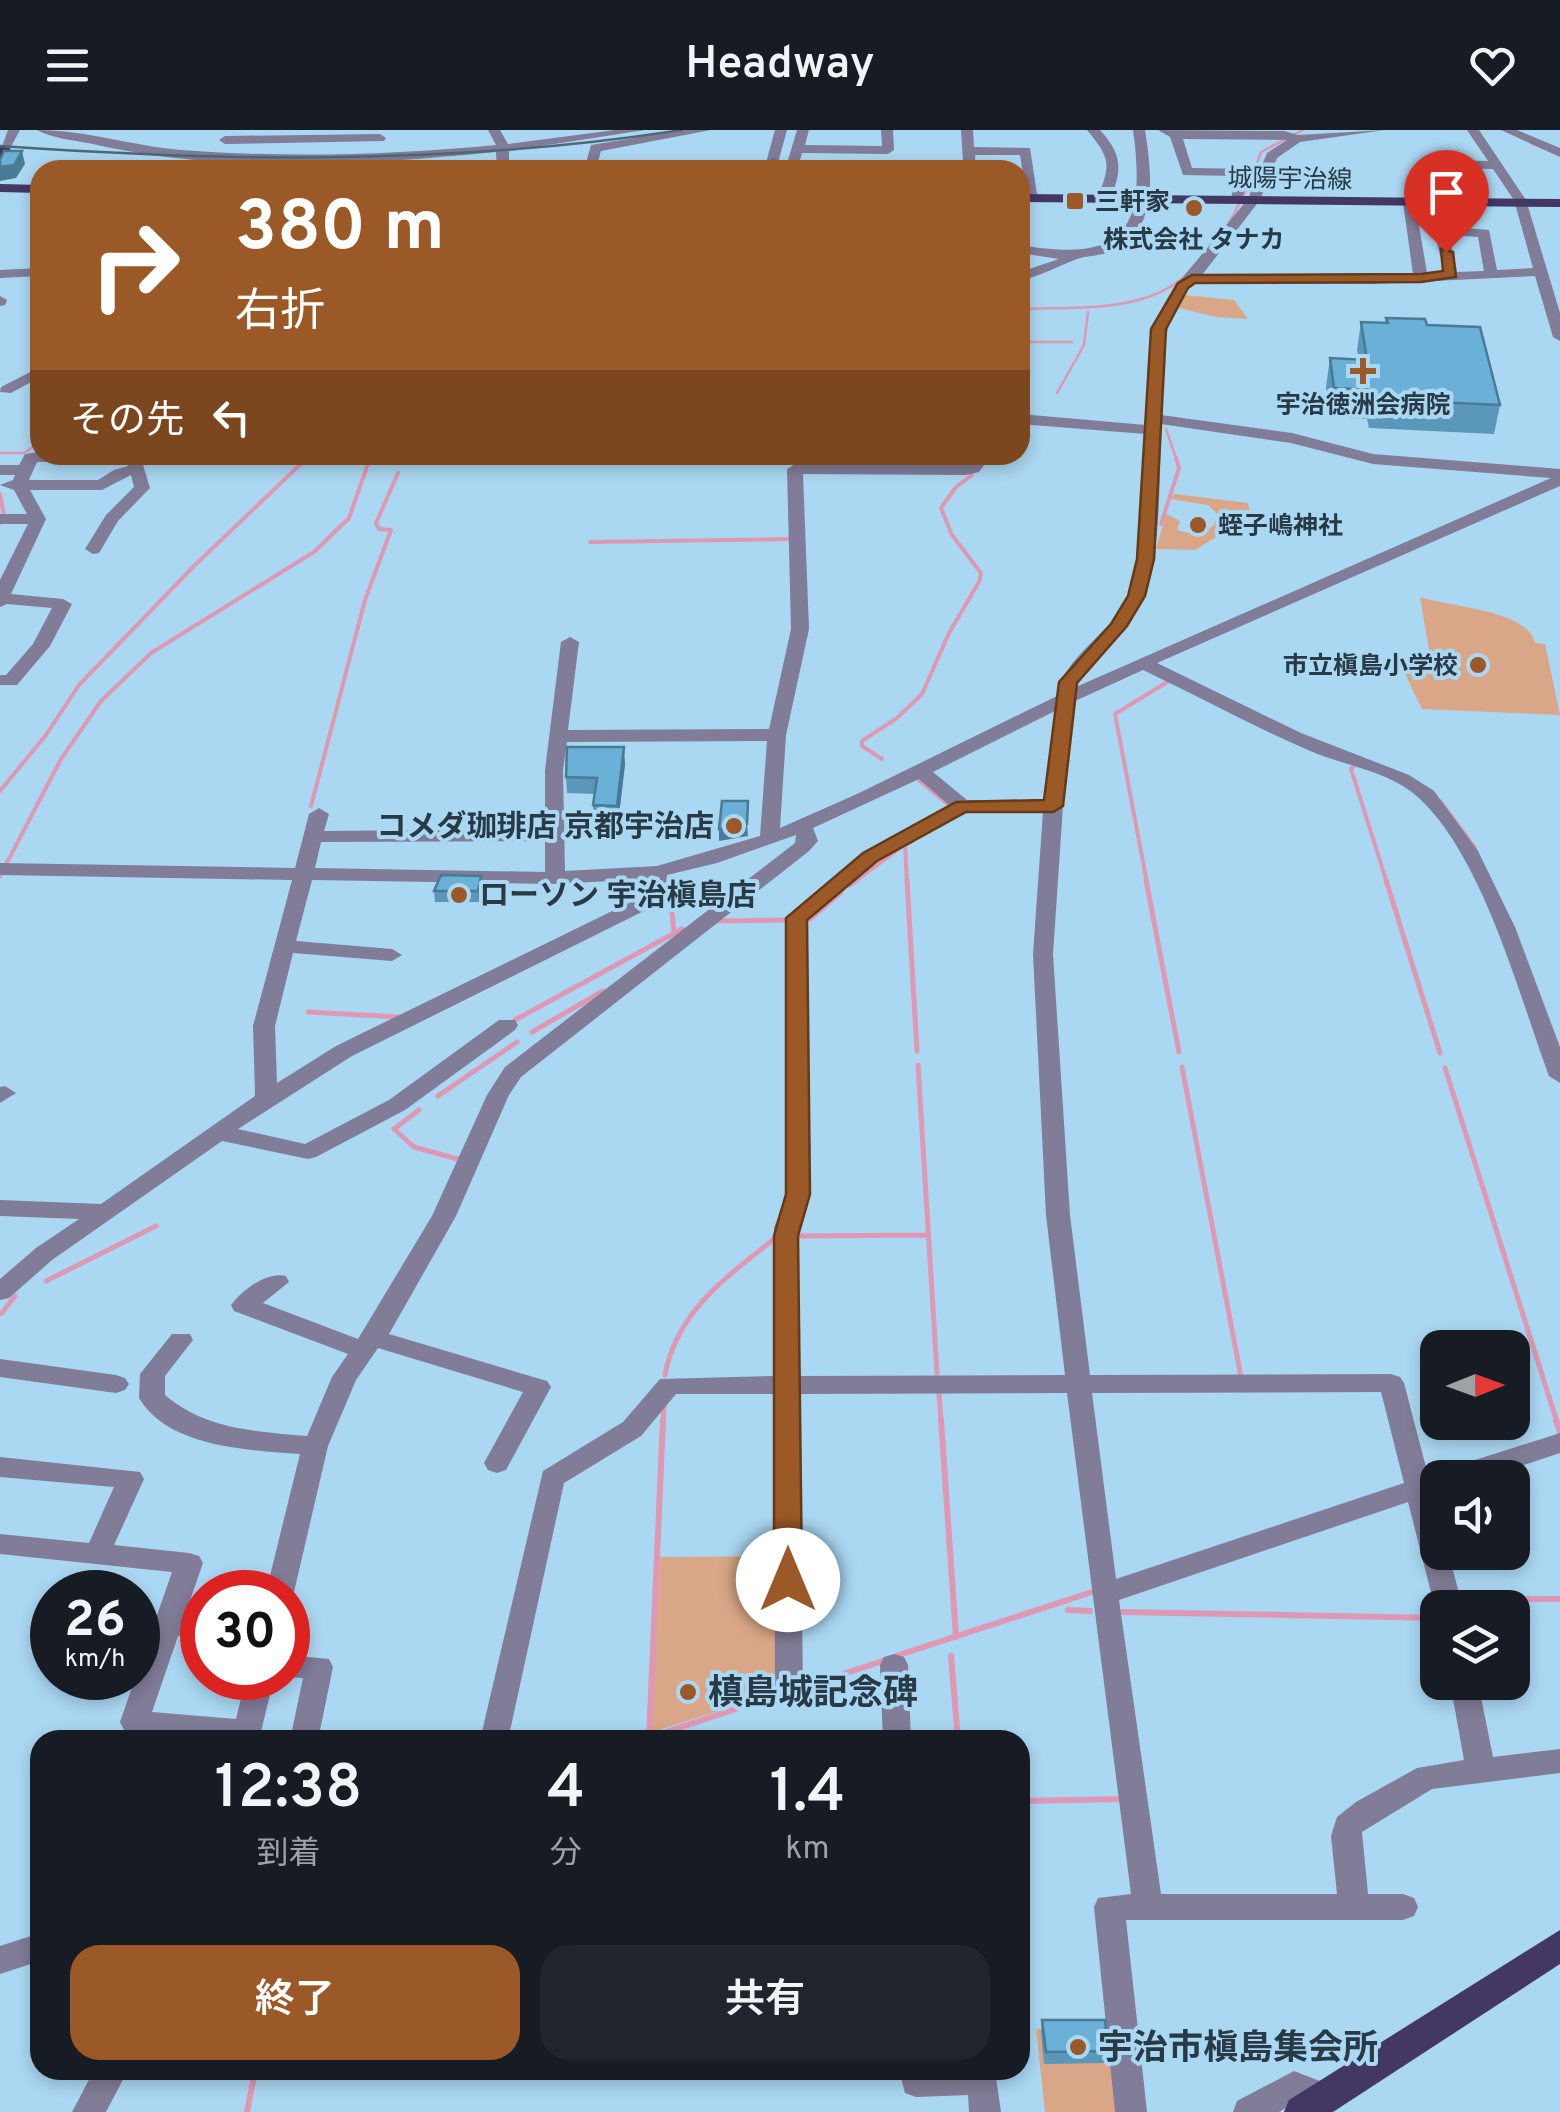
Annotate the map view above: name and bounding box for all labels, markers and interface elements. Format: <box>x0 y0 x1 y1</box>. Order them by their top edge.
text: Headway <box>685 37 875 94</box>
icon: menu <box>40 38 95 93</box>
icon: heart <box>1465 38 1520 93</box>
pin <box>1404 150 1489 253</box>
street label: 城陽宇治線 <box>1227 164 1353 198</box>
icon: arrive <box>1419 165 1474 220</box>
text: 380 m <box>235 186 445 275</box>
place label: 三軒家 <box>1095 188 1170 220</box>
marker: 三軒家 <box>1064 190 1086 212</box>
marker: 株式会社 タナカ <box>1183 197 1205 219</box>
icon: right <box>70 200 200 330</box>
place label: 株式会社 タナカ <box>1103 226 1285 258</box>
text: 右折 <box>235 285 325 342</box>
marker: 宇治徳洲会病院 <box>1350 358 1376 384</box>
icon: left <box>204 390 259 445</box>
place label: 宇治徳洲会病院 <box>1275 391 1451 423</box>
text: その先 <box>70 398 184 447</box>
place label: 蛭子嶋神社 <box>1218 512 1343 544</box>
marker: 蛭子嶋神社 <box>1187 514 1209 536</box>
place label: 市立槇島小学校 <box>1283 652 1458 684</box>
marker: 市立槇島小学校 <box>1467 654 1489 676</box>
place label: コメダ珈琲店 京都宇治店 <box>377 809 714 847</box>
marker: コメダ珈琲店 京都宇治店 <box>723 815 745 837</box>
place label: ローソン 宇治槇島店 <box>479 879 757 916</box>
marker: ローソン 宇治槇島店 <box>448 884 470 906</box>
north arrow <box>1420 1330 1530 1440</box>
map controls <box>1420 1330 1530 1700</box>
button: sound <box>1420 1460 1530 1570</box>
position arrow <box>736 1528 840 1632</box>
speed limit sign: 30 <box>180 1570 310 1700</box>
button: layers <box>1420 1590 1530 1700</box>
text: 26 <box>64 1591 126 1654</box>
text: km/h <box>65 1644 125 1676</box>
place label: 槙島城記念碑 <box>708 1673 918 1717</box>
marker: 槙島城記念碑 <box>677 1681 699 1703</box>
text: 12:38 <box>215 1753 362 1829</box>
text: 4 <box>547 1753 585 1829</box>
text: 1.4 <box>770 1757 845 1833</box>
text: km <box>785 1830 830 1870</box>
text: 到着 <box>256 1835 320 1875</box>
text: 分 <box>550 1835 582 1875</box>
button: 終了 <box>70 1945 520 2060</box>
button: 共有 <box>540 1945 990 2060</box>
place label: 宇治市槇島集会所 <box>1098 2028 1378 2072</box>
marker: 宇治市槇島集会所 <box>1067 2036 1089 2058</box>

